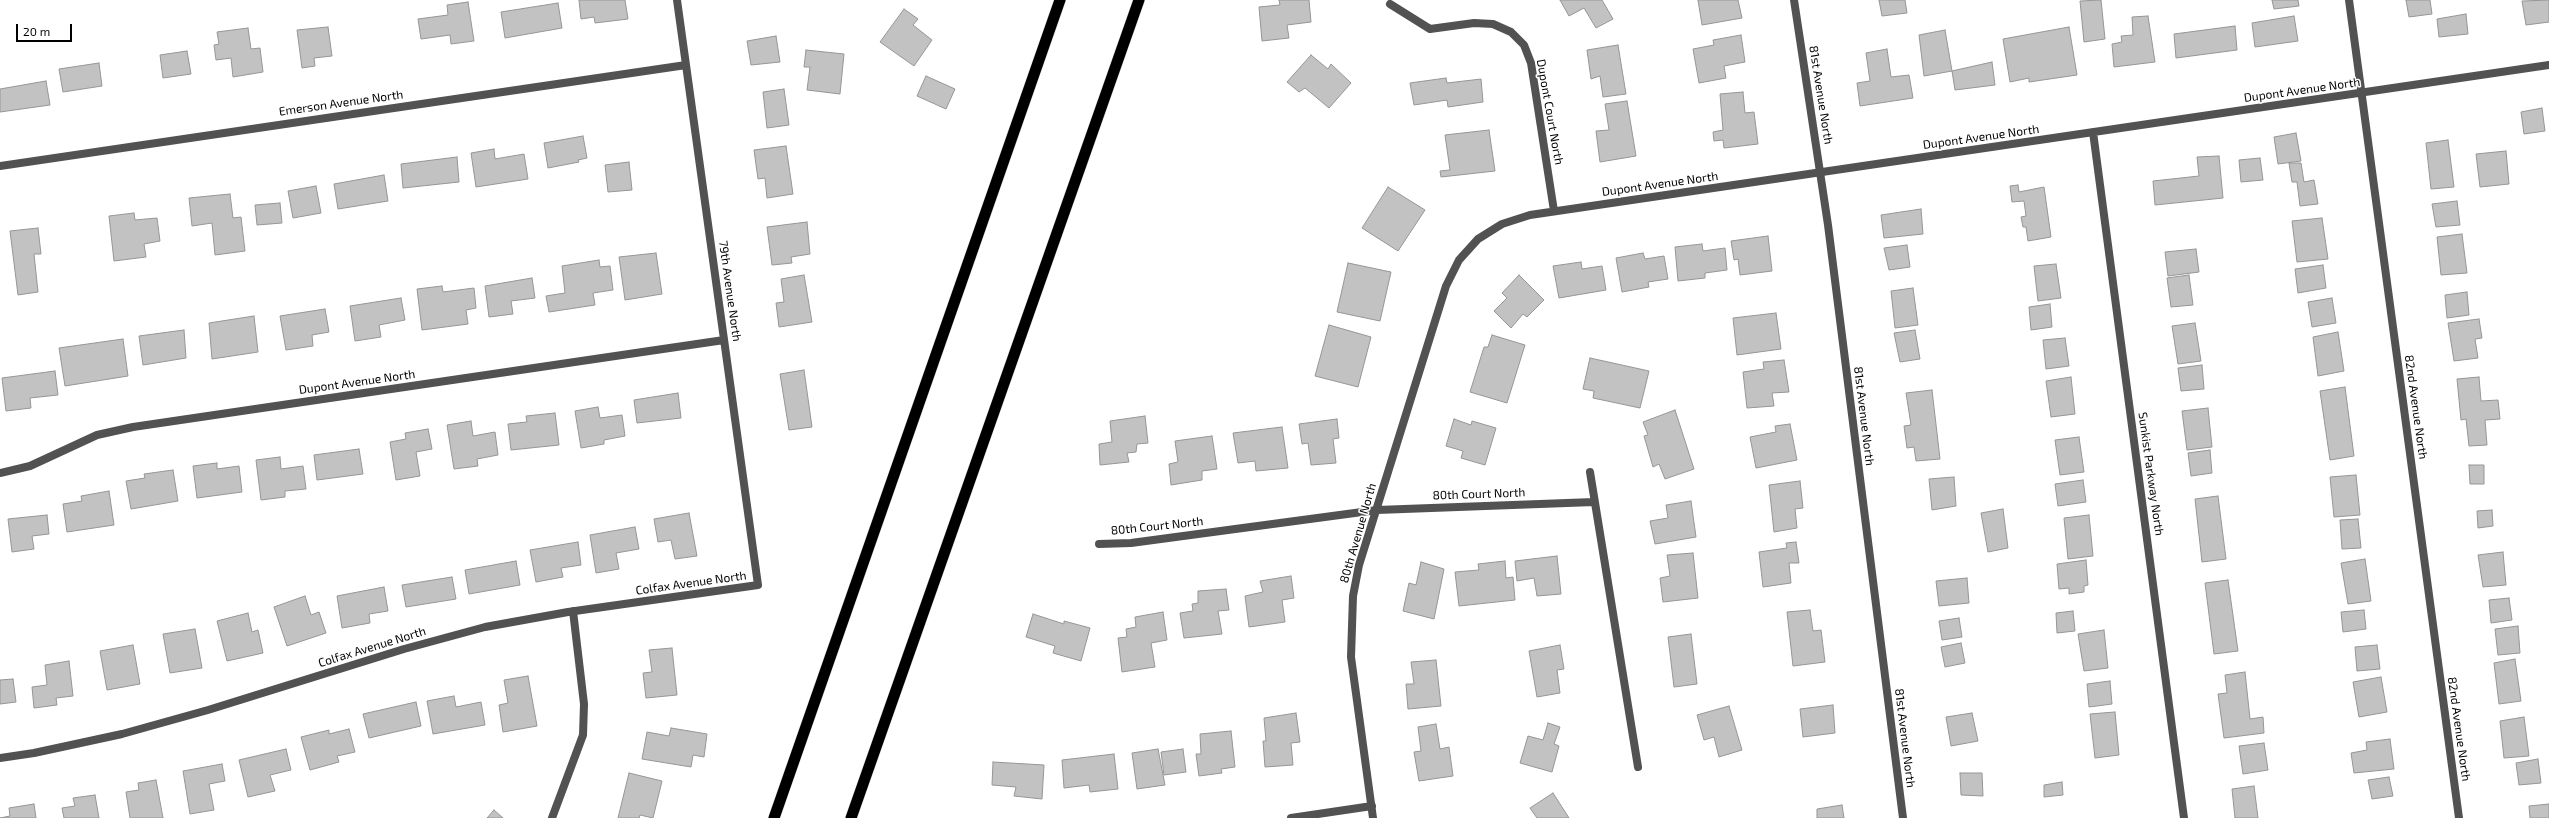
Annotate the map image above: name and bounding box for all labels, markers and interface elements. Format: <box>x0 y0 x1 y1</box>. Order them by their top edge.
scale bar <box>18 16 74 42</box>
text: 20 m <box>23 24 50 38</box>
street label: 81st Avenue North <box>1806 45 1836 145</box>
street label: Dupont Court North <box>1534 58 1566 166</box>
street label: Dupont Avenue North <box>2243 75 2361 105</box>
street label: Emerson Avenue North <box>278 87 404 119</box>
street label: Dupont Avenue North <box>1922 122 2040 152</box>
street label: Dupont Avenue North <box>1601 169 1719 199</box>
street label: 79th Avenue North <box>716 240 744 342</box>
street label: 82nd Avenue North <box>2402 354 2430 460</box>
street label: 81st Avenue North <box>1851 366 1877 466</box>
street label: Dupont Avenue North <box>298 367 416 397</box>
street label: Sunkist Parkway North <box>2135 411 2167 537</box>
street label: 80th Avenue North <box>1337 481 1379 585</box>
street label: 80th Court North <box>1432 485 1526 503</box>
street label: 80th Court North <box>1110 514 1204 538</box>
street label: Colfax Avenue North <box>635 568 747 598</box>
street label: Colfax Avenue North <box>316 624 428 670</box>
street label: 82nd Avenue North <box>2445 676 2473 782</box>
street label: 81st Avenue North <box>1892 688 1918 788</box>

